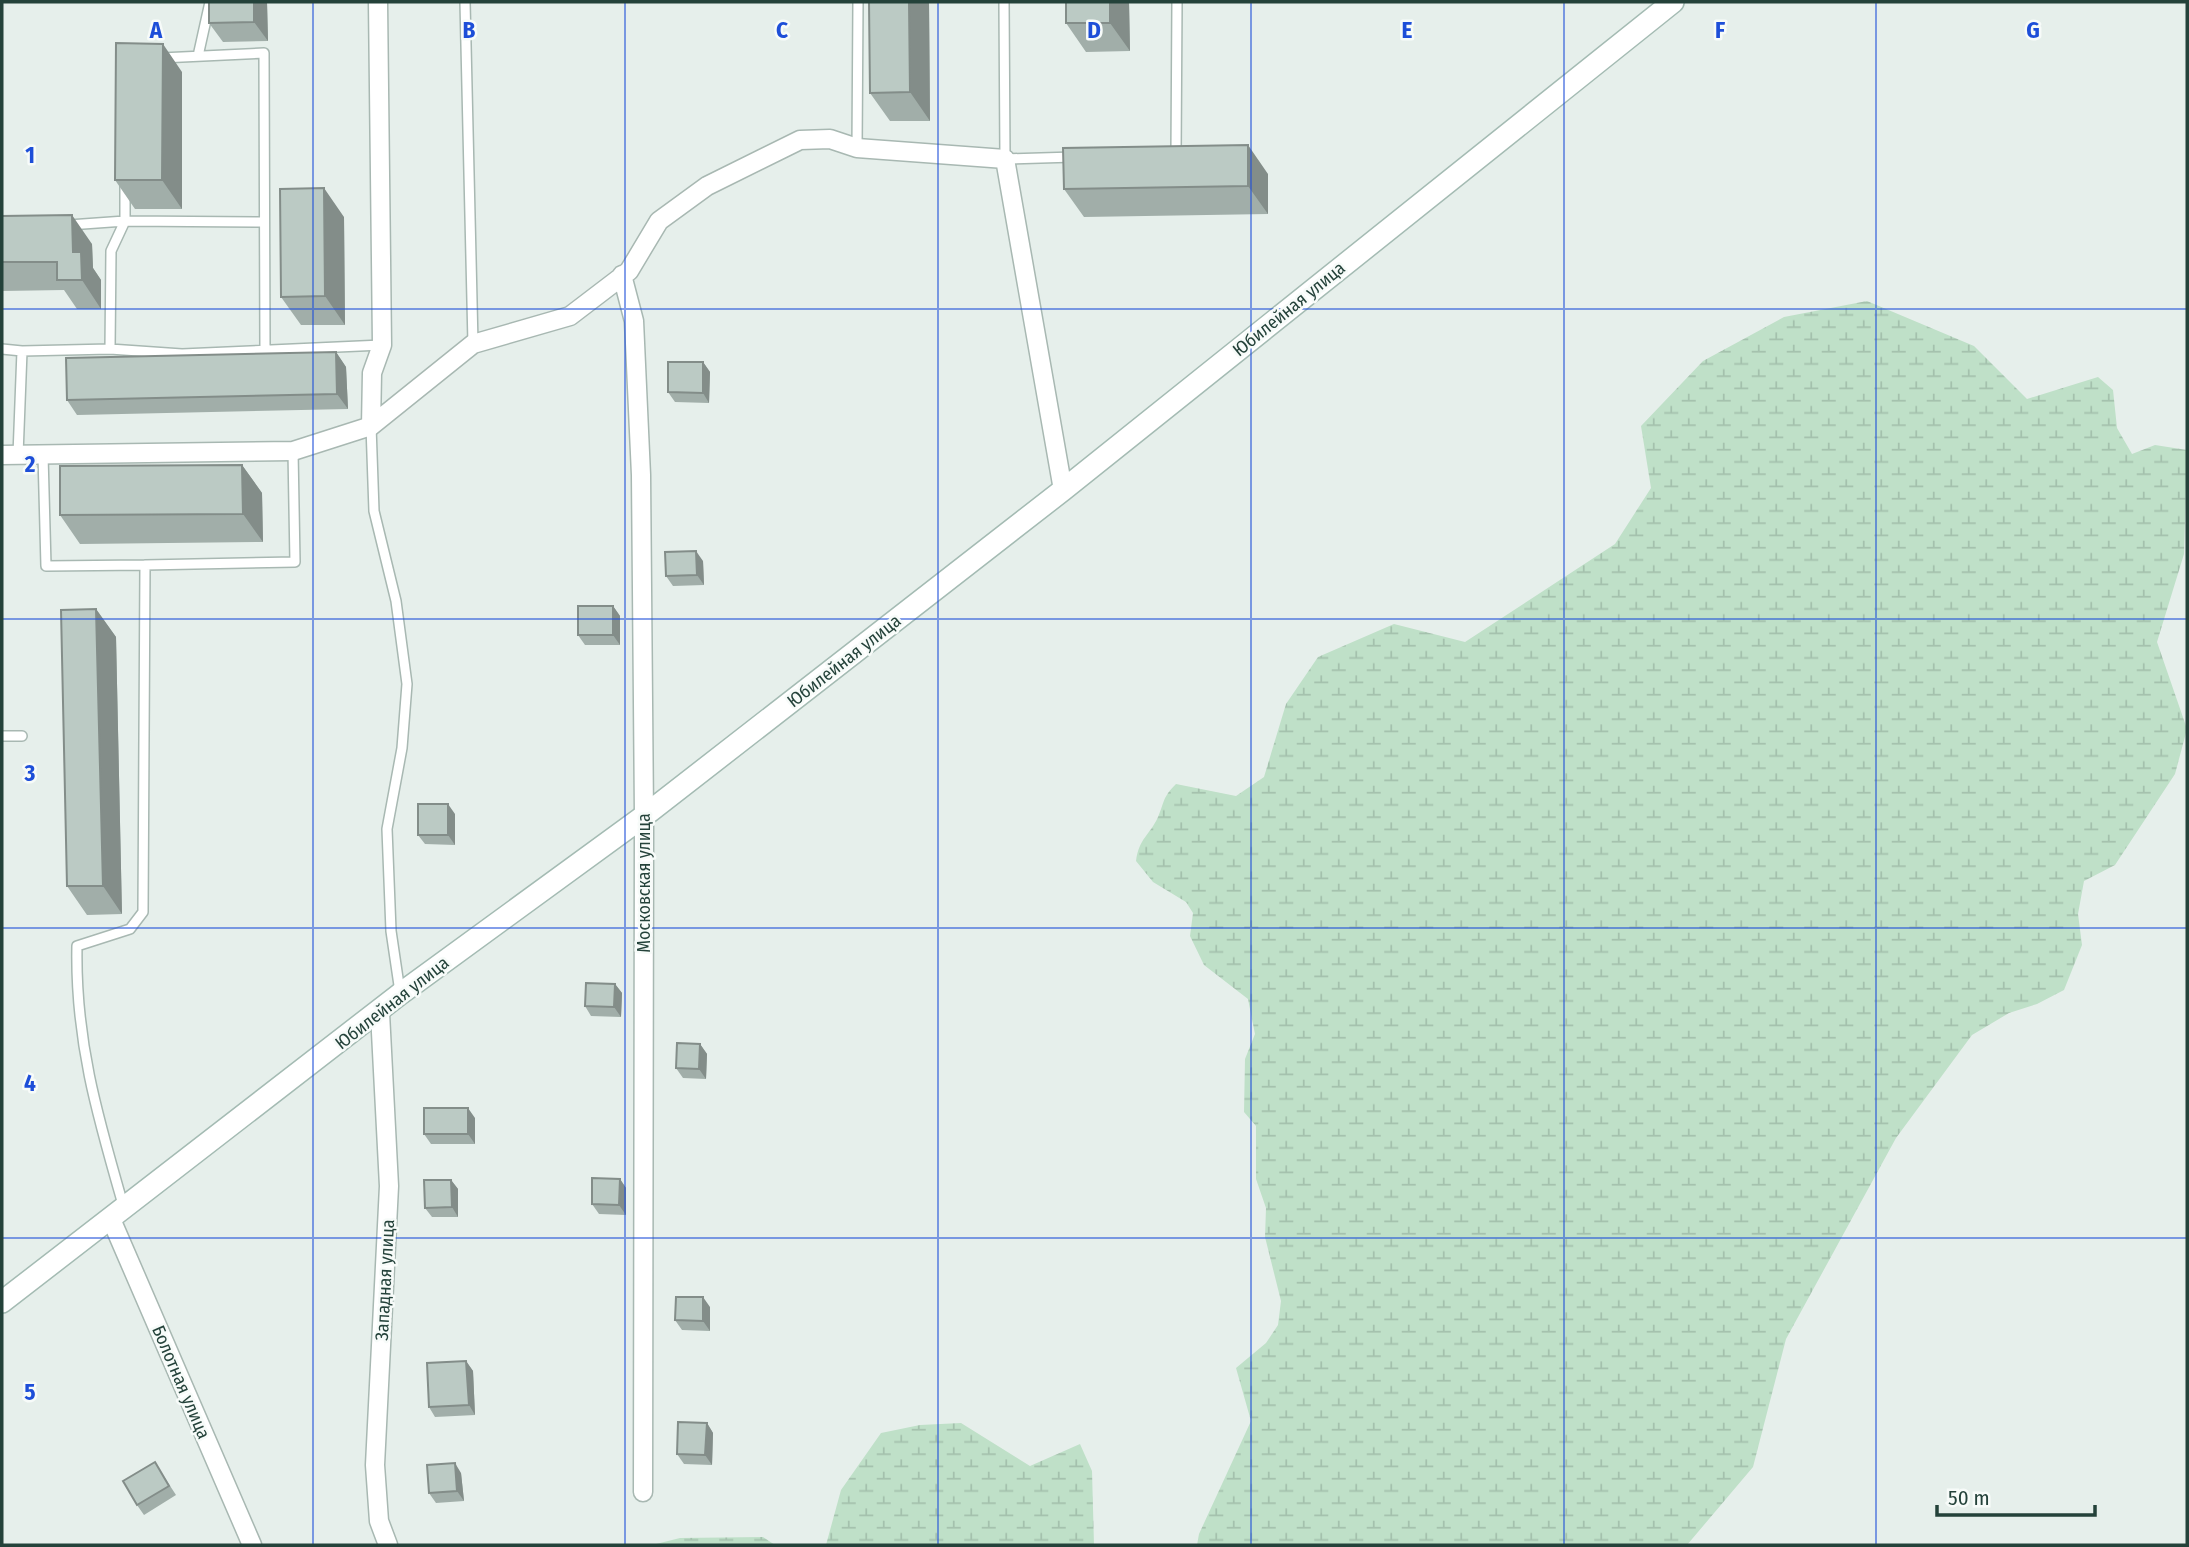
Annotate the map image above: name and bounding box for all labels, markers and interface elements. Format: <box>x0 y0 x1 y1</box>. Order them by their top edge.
text: A <box>149 16 163 44</box>
text: B <box>463 16 476 44</box>
text: C <box>776 16 788 44</box>
text: D <box>1087 16 1101 44</box>
text: E <box>1402 16 1413 44</box>
text: F <box>1715 16 1725 44</box>
text: G <box>2026 16 2040 44</box>
text: 1 <box>25 141 35 169</box>
street label: Юбилейная улица <box>1228 257 1350 361</box>
text: 2 <box>24 450 36 478</box>
street label: Юбилейная улица <box>783 610 905 712</box>
text: 3 <box>24 759 36 787</box>
street label: Московская улица <box>633 813 655 953</box>
street label: Юбилейная улица <box>331 952 453 1054</box>
text: 4 <box>24 1069 36 1097</box>
street label: Западная улица <box>371 1219 399 1341</box>
street label: Болотная улица <box>147 1322 215 1442</box>
text: 5 <box>24 1378 36 1406</box>
scale bar <box>1937 1474 2094 1518</box>
text: 50 m <box>1948 1485 1990 1511</box>

